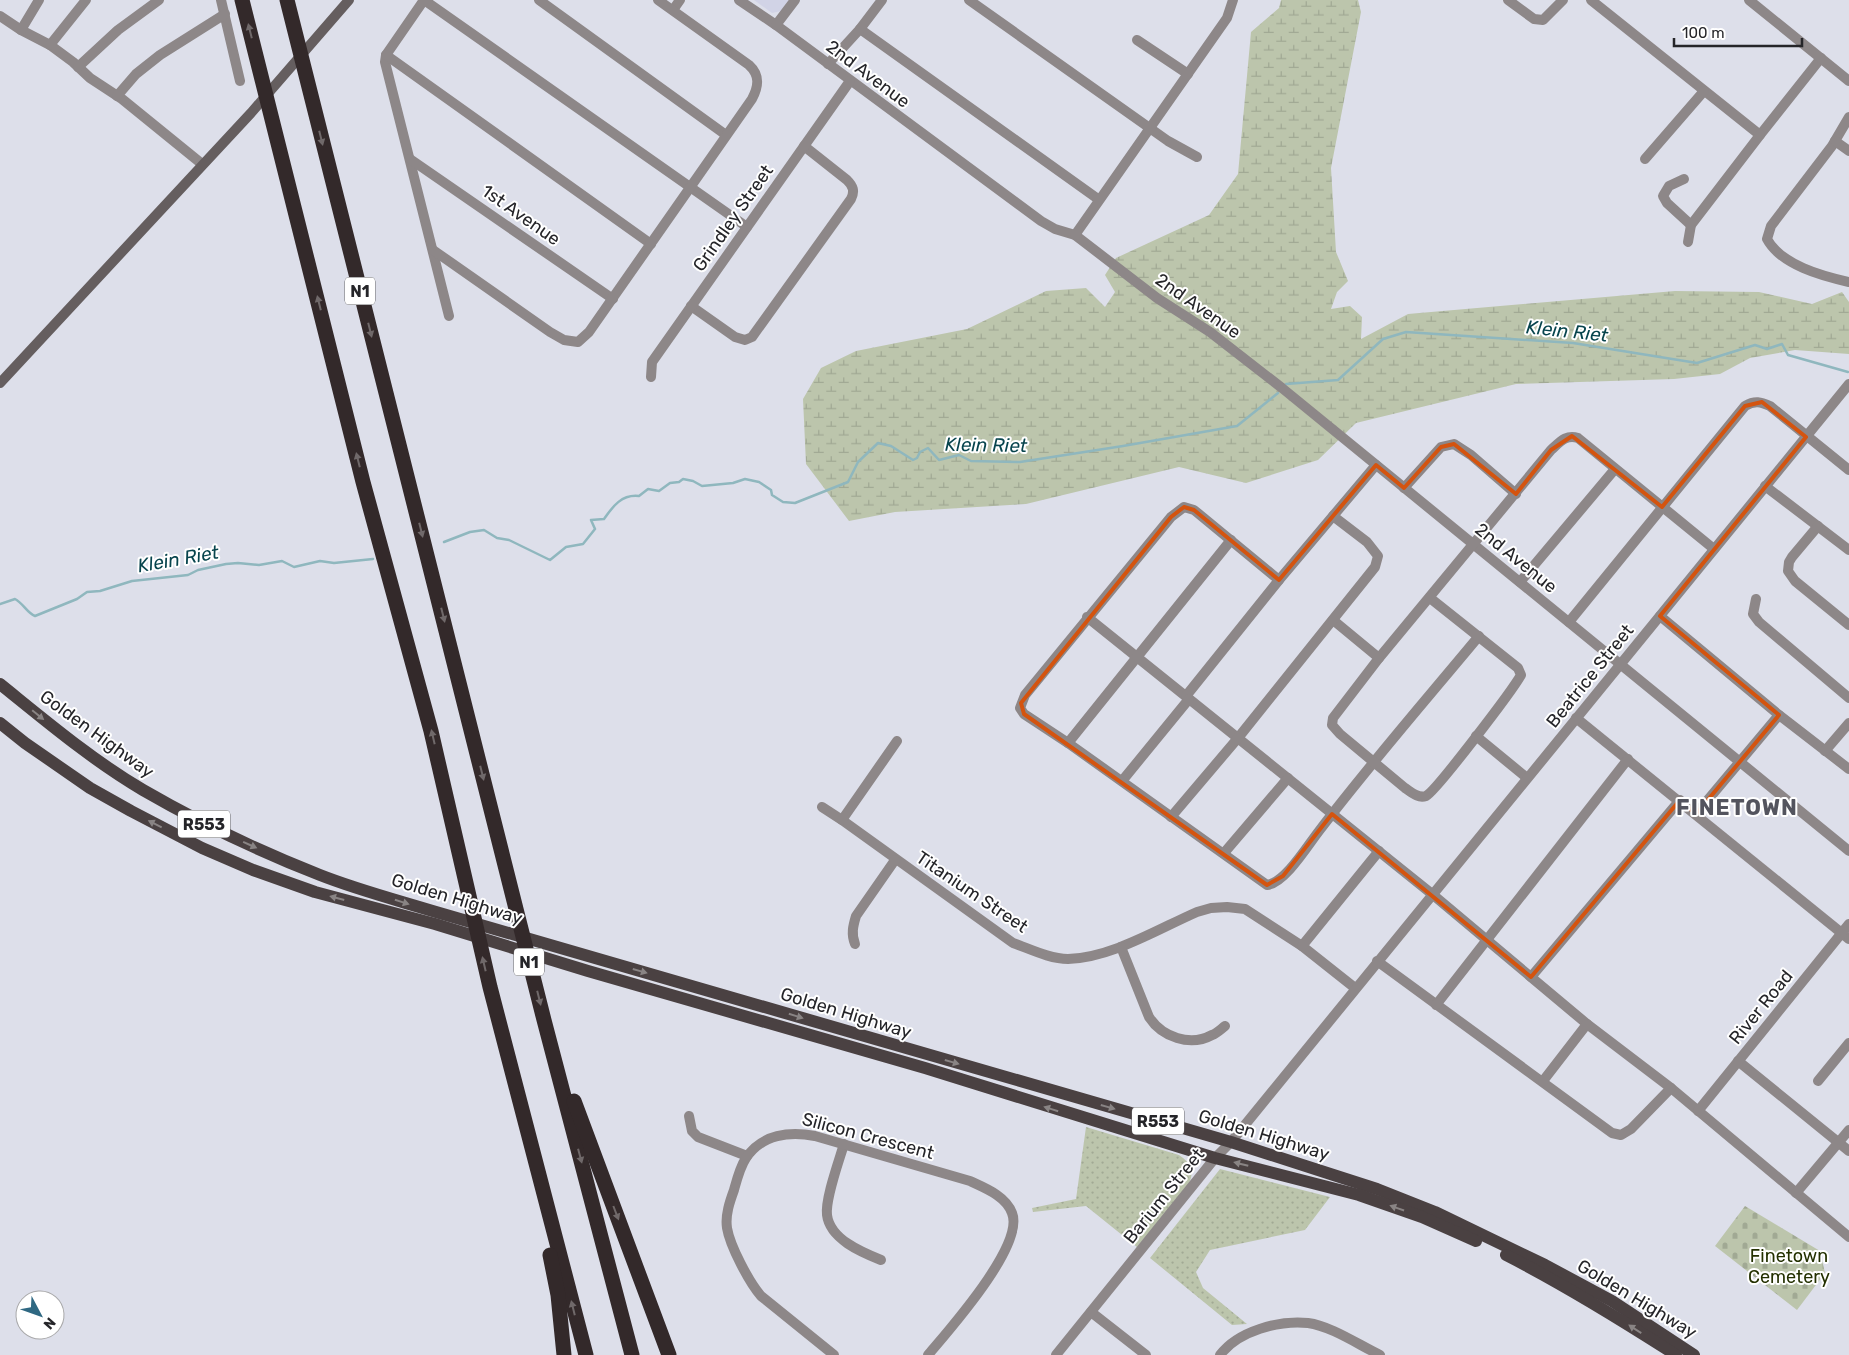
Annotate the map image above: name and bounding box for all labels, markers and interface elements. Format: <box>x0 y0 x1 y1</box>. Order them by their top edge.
scale bar <box>1674 15 1802 47</box>
one-way arrow <box>246 23 254 38</box>
text: 100 m <box>1682 24 1724 42</box>
street label: 2nd Avenue <box>822 35 914 113</box>
one-way arrow <box>318 131 326 146</box>
street label: Grindley Street <box>688 160 778 276</box>
street label: 1st Avenue <box>477 180 565 250</box>
street label: 2nd Avenue <box>1151 269 1245 343</box>
road number: N1 <box>345 278 375 304</box>
one-way arrow <box>315 295 323 310</box>
water label: Klein Riet <box>1525 315 1610 347</box>
one-way arrow <box>367 322 375 337</box>
water label: Klein Riet <box>945 433 1028 457</box>
one-way arrow <box>354 453 362 468</box>
street label: 2nd Avenue <box>1471 518 1561 598</box>
one-way arrow <box>417 522 425 537</box>
water label: Klein Riet <box>136 540 221 577</box>
one-way arrow <box>439 608 447 623</box>
street label: Beatrice Street <box>1542 620 1638 732</box>
street label: Golden Highway <box>36 685 158 783</box>
one-way arrow <box>31 709 43 721</box>
one-way arrow <box>429 730 437 745</box>
one-way arrow <box>478 765 486 780</box>
district label: FINETOWN <box>1676 794 1798 821</box>
road number: R553 <box>178 811 230 838</box>
one-way arrow <box>147 820 162 828</box>
one-way arrow <box>243 842 257 850</box>
street label: Titanium Street <box>912 846 1032 938</box>
street label: Golden Highway <box>389 869 525 929</box>
one-way arrow <box>330 893 345 901</box>
one-way arrow <box>395 898 410 906</box>
road number: N1 <box>514 949 544 976</box>
one-way arrow <box>480 956 488 972</box>
street label: River Road <box>1724 965 1798 1049</box>
one-way arrow <box>633 967 648 975</box>
street label: Golden Highway <box>778 983 914 1043</box>
one-way arrow <box>535 991 543 1006</box>
one-way arrow <box>789 1013 804 1021</box>
one-way arrow <box>944 1058 960 1066</box>
one-way arrow <box>1101 1103 1116 1111</box>
one-way arrow <box>1044 1104 1059 1112</box>
street label: Golden Highway <box>1196 1105 1332 1165</box>
street label: Silicon Crescent <box>800 1108 936 1164</box>
road number: R553 <box>1132 1108 1184 1134</box>
street label: Barium Street <box>1119 1144 1209 1248</box>
one-way arrow <box>576 1148 584 1163</box>
one-way arrow <box>1233 1160 1248 1168</box>
one-way arrow <box>1389 1204 1404 1212</box>
one-way arrow <box>613 1206 620 1221</box>
park label: Finetown Cemetery <box>1748 1245 1830 1288</box>
street label: Golden Highway <box>1573 1255 1701 1343</box>
north arrow <box>15 1290 65 1340</box>
one-way arrow <box>569 1300 577 1315</box>
text: N <box>40 1314 59 1333</box>
one-way arrow <box>1629 1324 1642 1333</box>

